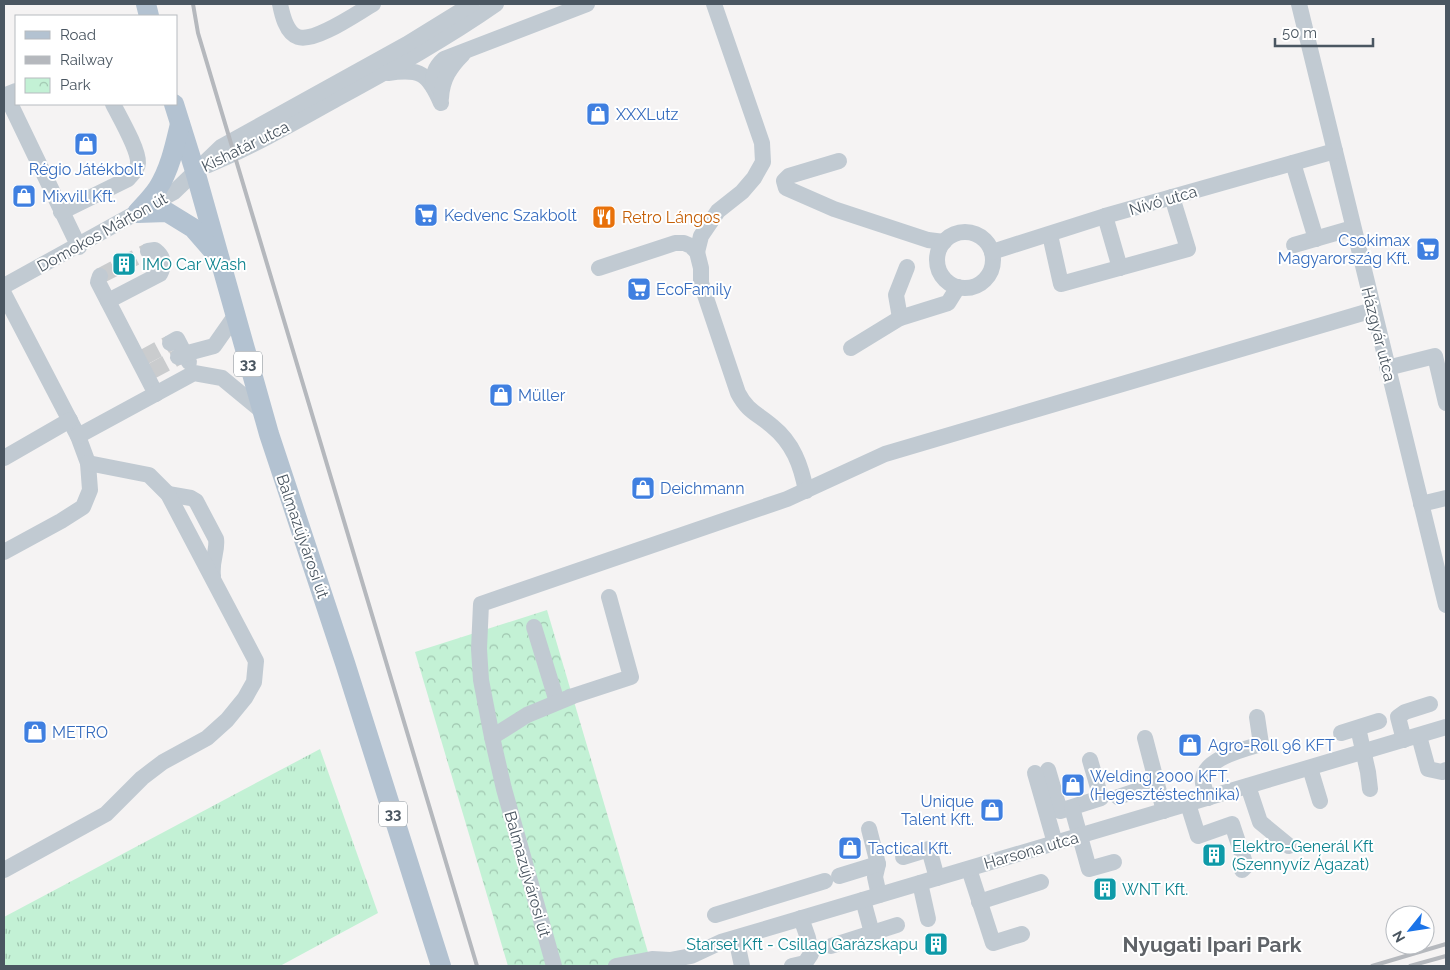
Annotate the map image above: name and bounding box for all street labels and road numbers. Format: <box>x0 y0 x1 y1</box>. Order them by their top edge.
street label: Kishatár utca <box>198 117 292 176</box>
street label: Nívó utca <box>1127 182 1199 219</box>
street label: Domokos Márton út <box>34 188 171 276</box>
street label: Házgyár utca <box>1358 285 1399 383</box>
road number: 33 <box>234 352 262 376</box>
street label: Balmazújvárosi út <box>272 472 333 601</box>
road number: 33 <box>379 802 407 826</box>
street label: Balmazújvárosi út <box>500 809 555 940</box>
street label: Harsona utca <box>982 828 1081 873</box>

